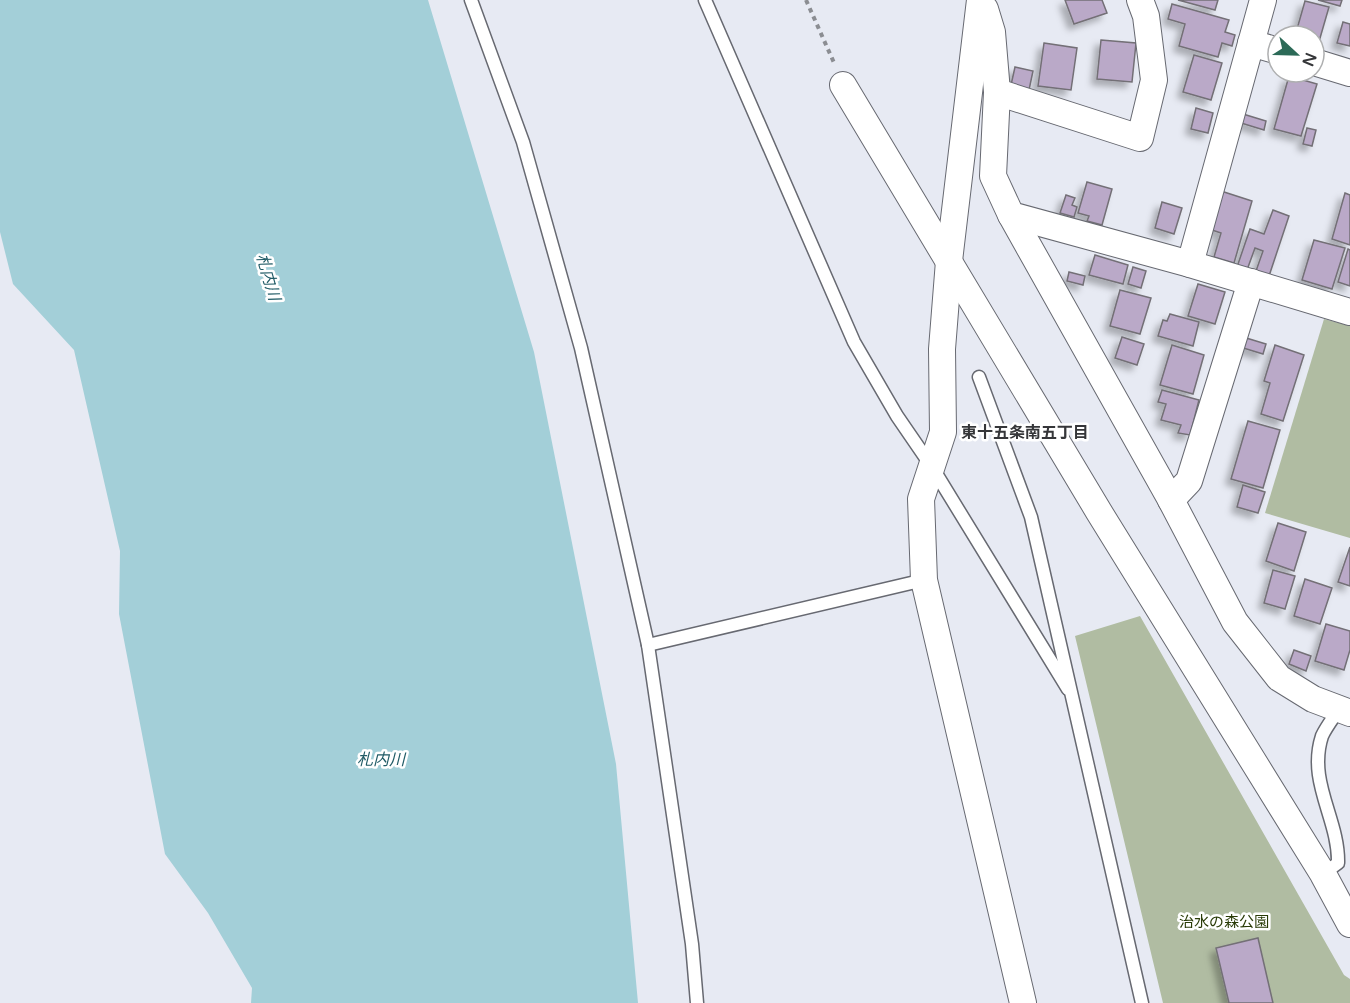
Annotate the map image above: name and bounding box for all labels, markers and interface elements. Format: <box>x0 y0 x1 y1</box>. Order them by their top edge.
north arrow <box>1266 24 1326 84</box>
text: N <box>1297 50 1321 69</box>
water label: 札内川 <box>252 251 285 305</box>
district label: 東十五条南五丁目 <box>961 423 1089 443</box>
water label: 札内川 <box>357 750 407 770</box>
park label: 治水の森公園 <box>1179 913 1269 931</box>

